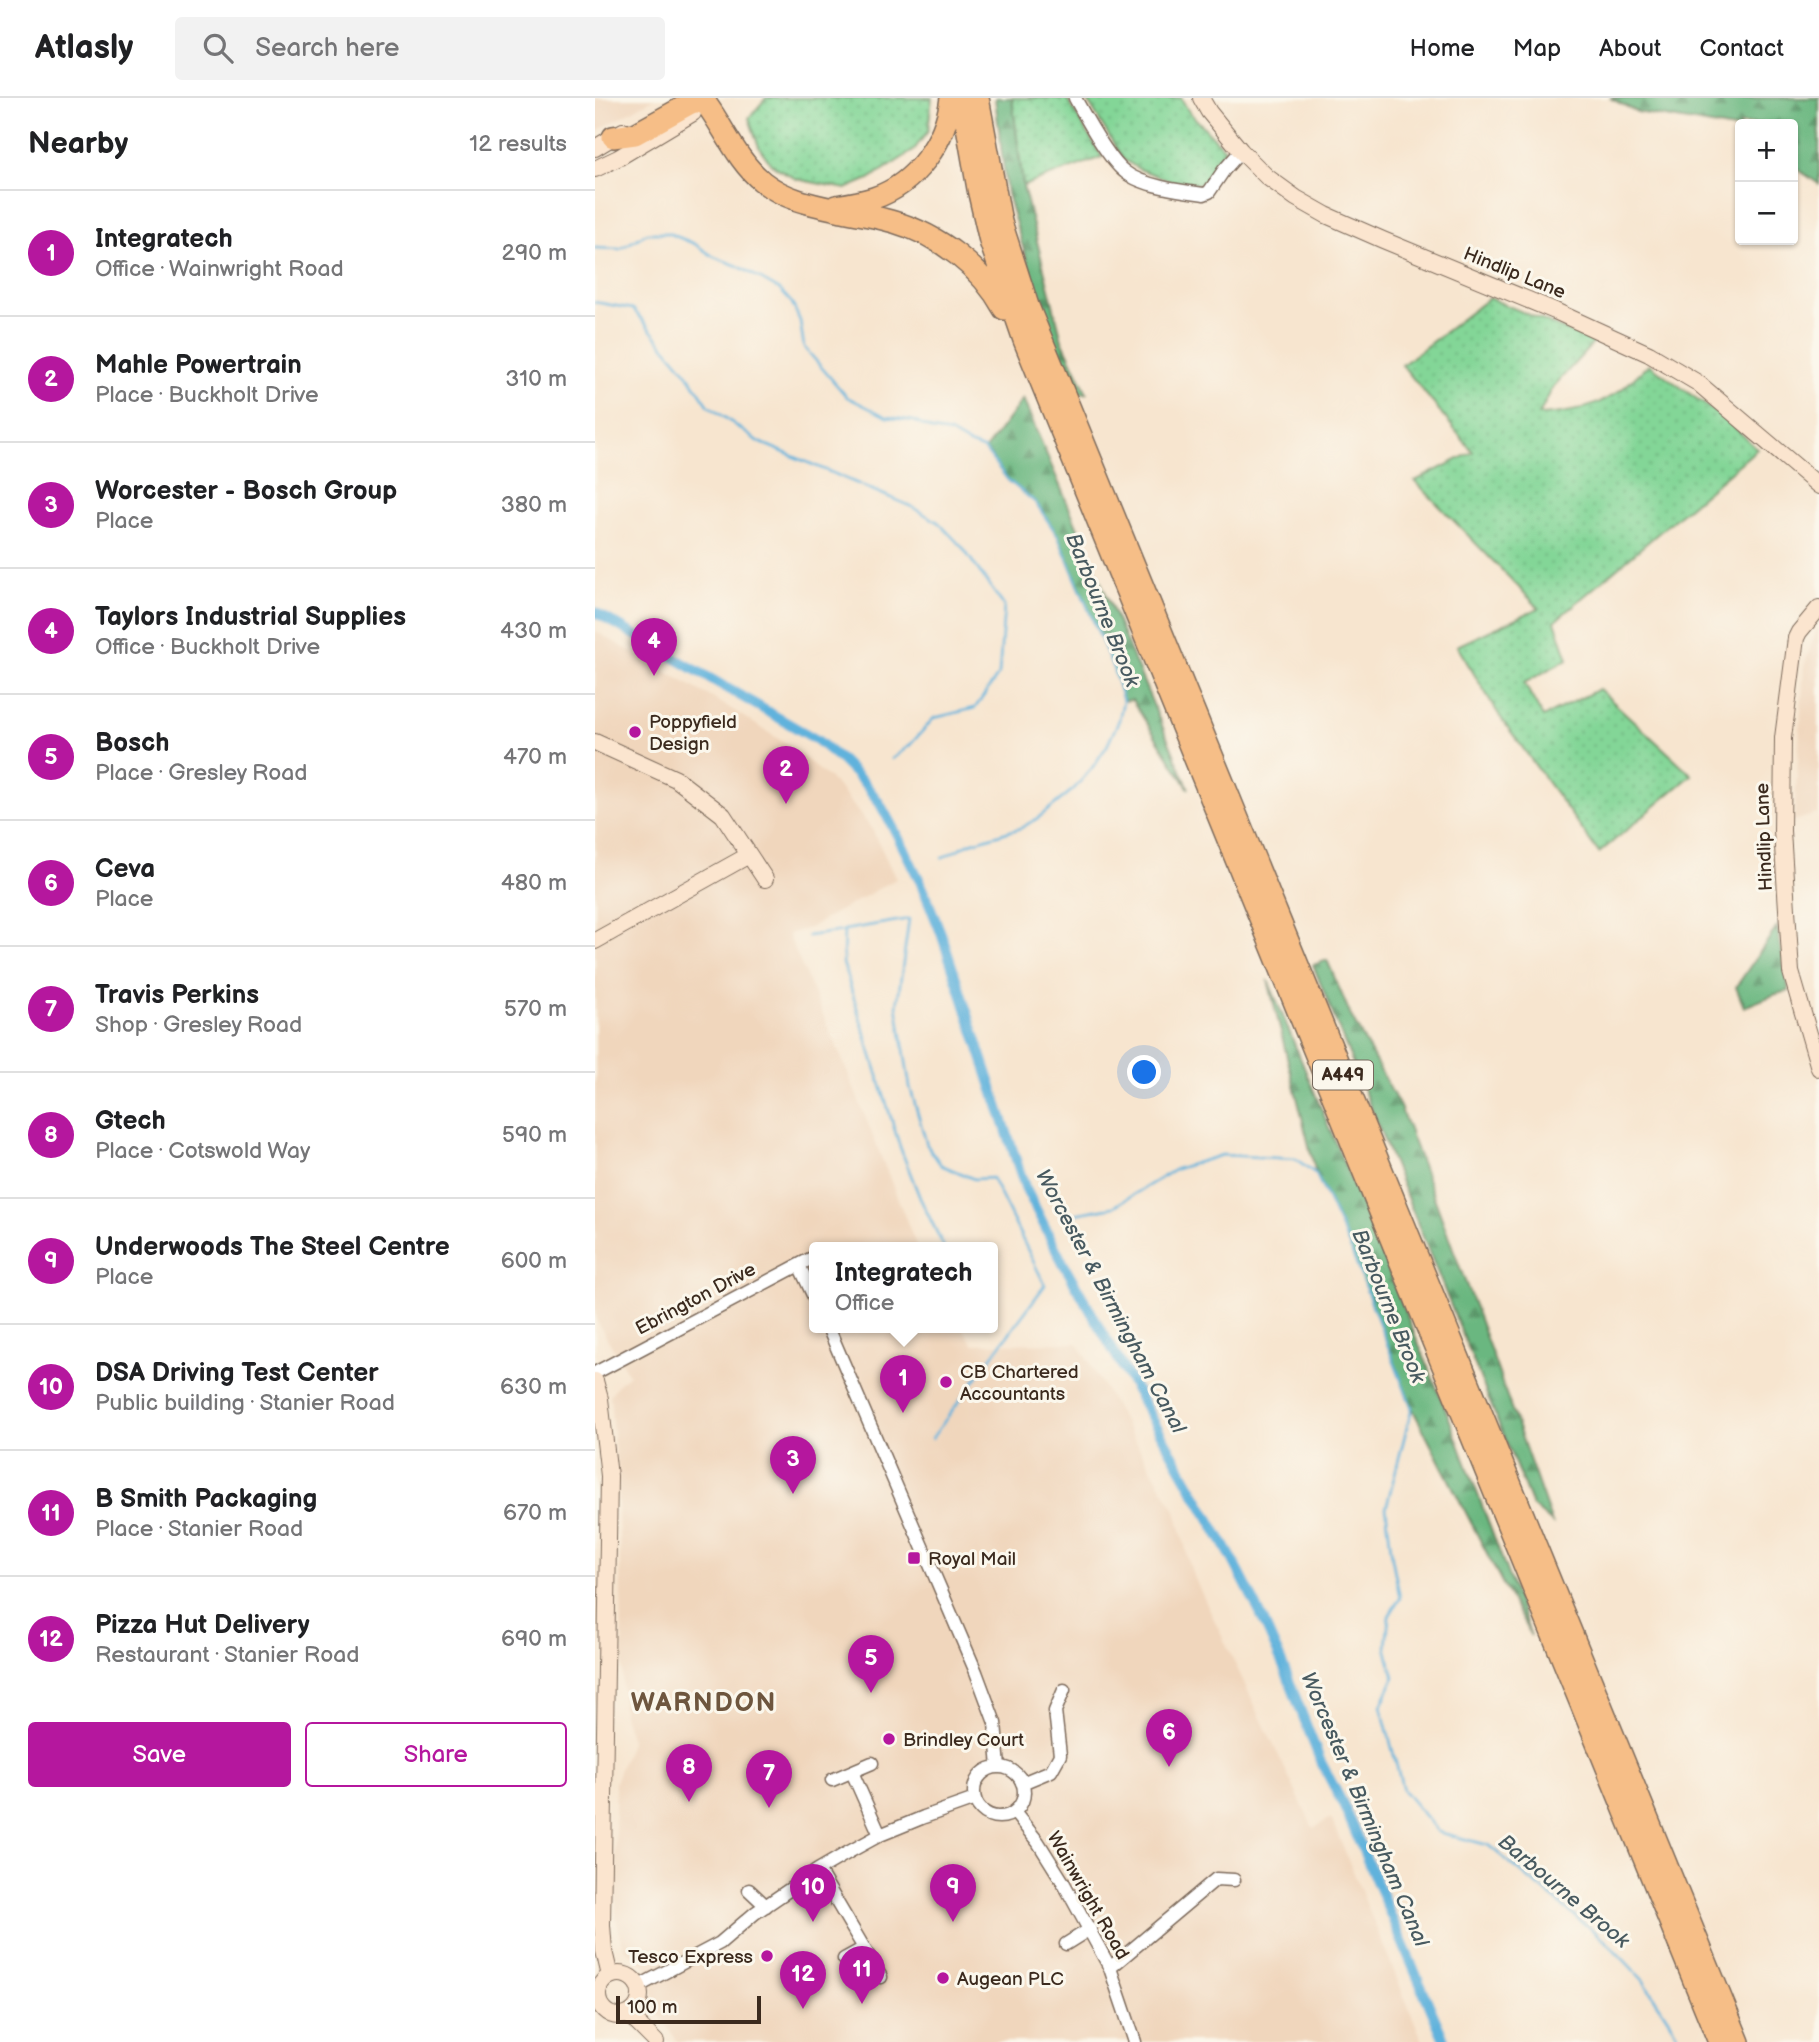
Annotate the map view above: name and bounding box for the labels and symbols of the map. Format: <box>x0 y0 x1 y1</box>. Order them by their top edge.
street label: Hindlip Lane <box>1460 243 1569 304</box>
water label: Barbourne Brook <box>1060 530 1145 691</box>
pin: 4 <box>631 618 677 676</box>
place label: Poppyfield Design <box>649 711 737 756</box>
marker: Poppyfield Design <box>627 724 643 740</box>
pin: 2 <box>763 746 809 804</box>
street label: Hindlip Lane <box>1751 783 1778 891</box>
your location <box>1127 1055 1161 1089</box>
road number: A449 <box>1313 1060 1373 1090</box>
water label: Worcester & Birmingham Canal <box>1030 1165 1192 1439</box>
water label: Barbourne Brook <box>1346 1226 1431 1387</box>
street label: Ebrington Drive <box>632 1258 760 1341</box>
pin: 1 <box>880 1355 926 1413</box>
place label: CB Chartered Accountants <box>960 1361 1079 1406</box>
marker: CB Chartered Accountants <box>938 1374 954 1390</box>
pin: 3 <box>770 1436 816 1494</box>
place label: Royal Mail <box>928 1548 1016 1571</box>
marker: Royal Mail <box>906 1550 922 1566</box>
pin: 5 <box>848 1635 894 1693</box>
water label: Worcester & Birmingham Canal <box>1295 1668 1434 1951</box>
district label: WARNDON <box>631 1688 777 1719</box>
pin: 6 <box>1146 1709 1192 1767</box>
place label: Brindley Court <box>903 1729 1024 1752</box>
marker: Brindley Court <box>881 1731 897 1747</box>
pin: 8 <box>666 1744 712 1802</box>
pin: 7 <box>746 1750 792 1808</box>
street label: Wainwright Road <box>1042 1827 1134 1964</box>
water label: Barbourne Brook <box>1493 1829 1635 1954</box>
pin: 10 <box>790 1864 836 1922</box>
pin: 9 <box>930 1864 976 1922</box>
place label: Tesco Express <box>628 1946 753 1969</box>
pin: 11 <box>839 1946 885 2004</box>
marker: Tesco Express <box>759 1948 775 1964</box>
pin: 12 <box>780 1951 826 2009</box>
place label: Augean PLC <box>957 1968 1064 1991</box>
marker: Augean PLC <box>935 1970 951 1986</box>
scale bar <box>616 1993 761 2025</box>

